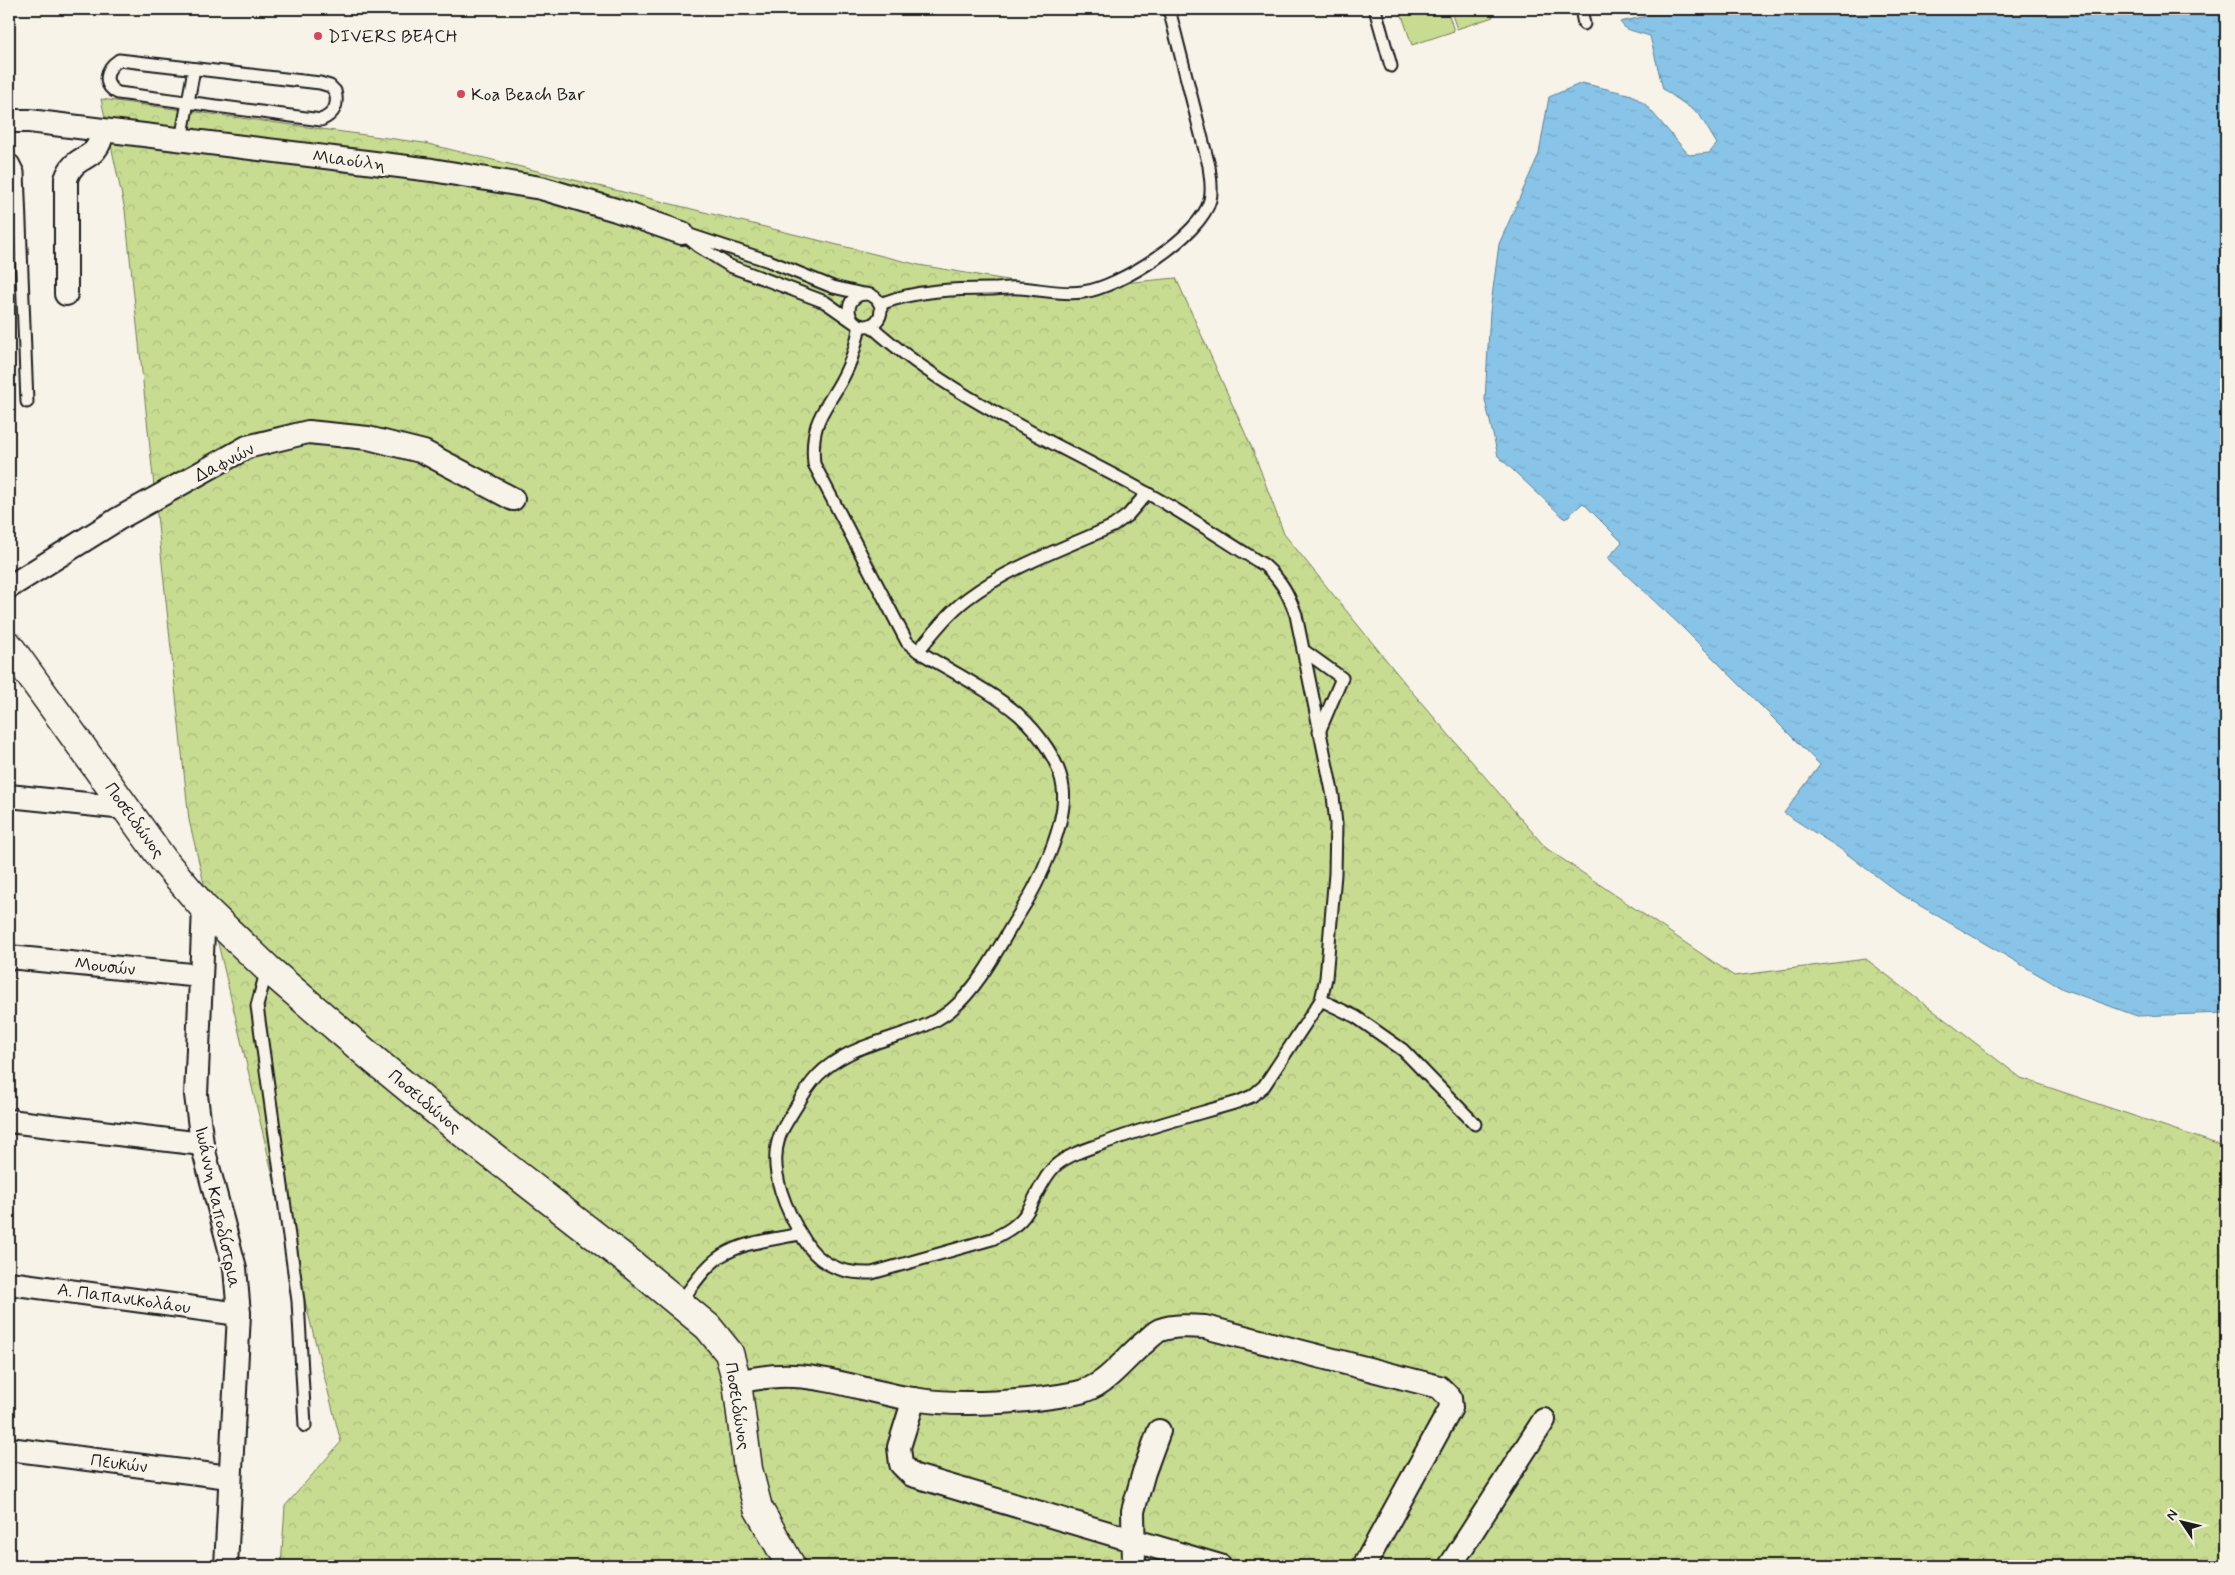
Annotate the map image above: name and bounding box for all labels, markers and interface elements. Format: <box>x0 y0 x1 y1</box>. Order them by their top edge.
place label: DIVERS BEACH <box>328 25 458 49</box>
marker: DIVERS BEACH <box>312 30 324 42</box>
place label: Koa Beach Bar <box>471 83 585 107</box>
marker: Koa Beach Bar <box>455 88 467 100</box>
street label: Μιαούλη <box>311 145 387 177</box>
street label: Δαφνών <box>190 438 259 488</box>
street label: Ποσειδώνος <box>99 778 170 863</box>
street label: Μουσών <box>73 952 136 982</box>
street label: Ποσειδώνος <box>383 1064 466 1139</box>
street label: Ιωάννη Καποδίστρια <box>188 1124 246 1291</box>
street label: Α. Παπανικολάου <box>56 1278 192 1320</box>
street label: Ποσειδώνος <box>718 1361 756 1452</box>
street label: Πευκών <box>89 1449 149 1479</box>
north arrow <box>2158 1498 2208 1548</box>
text: N <box>2162 1506 2182 1524</box>

